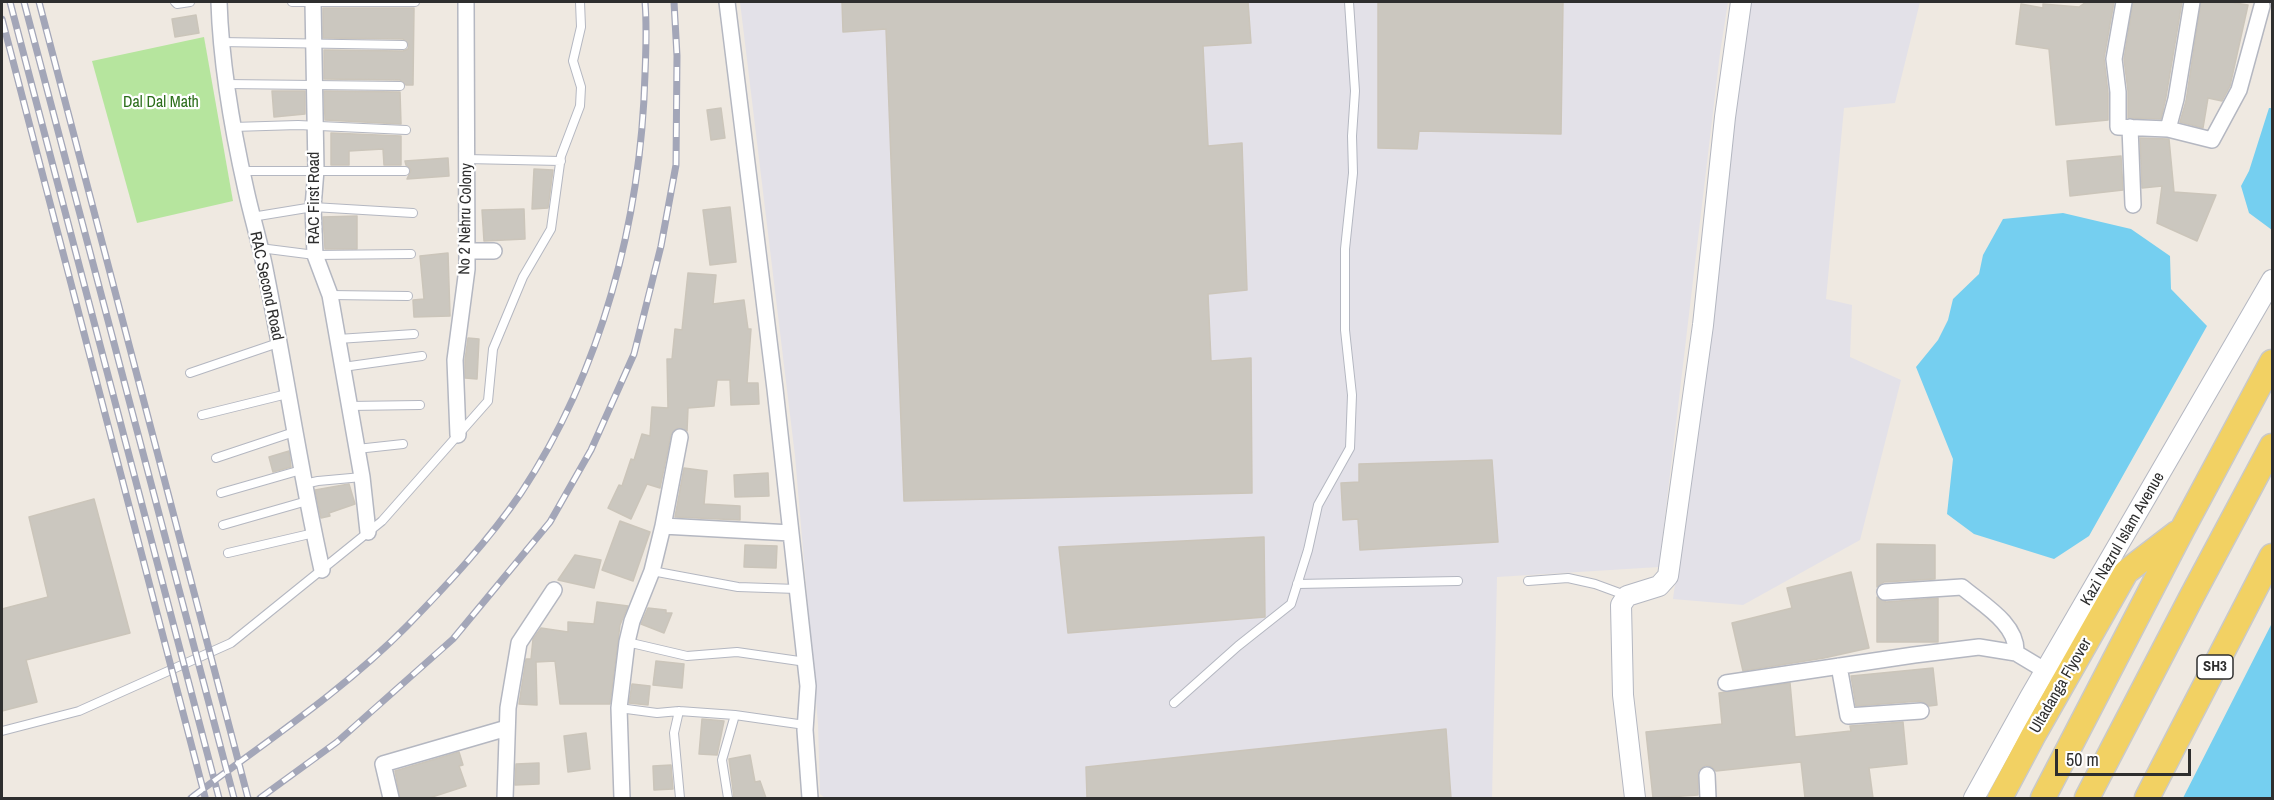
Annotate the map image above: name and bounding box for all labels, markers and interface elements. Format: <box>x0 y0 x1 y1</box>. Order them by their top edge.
park label: Dal Dal Math <box>123 93 199 113</box>
street label: RAC First Road <box>305 152 325 244</box>
street label: No 2 Nehru Colony <box>455 163 477 275</box>
street label: RAC Second Road <box>245 230 287 342</box>
street label: Kazi Nazrul Islam Avenue <box>2077 469 2169 609</box>
street label: Ultadanga Flyover <box>2026 635 2096 737</box>
road number: SH3 <box>2197 655 2233 679</box>
scale bar <box>2058 737 2194 775</box>
text: 50 m <box>2066 747 2099 772</box>

